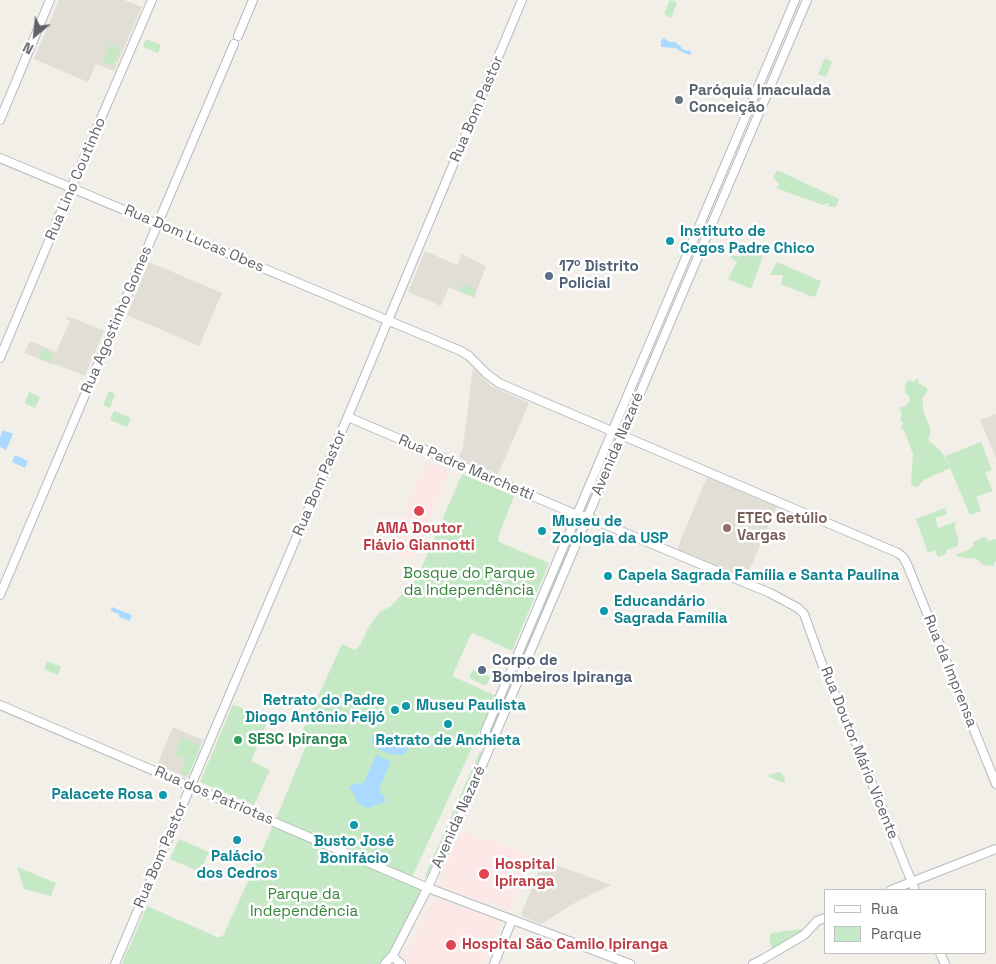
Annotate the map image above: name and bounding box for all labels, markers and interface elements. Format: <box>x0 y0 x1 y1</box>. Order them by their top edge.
north arrow <box>10 10 60 60</box>
text: N <box>20 38 36 58</box>
street label: Rua Bom Pastor <box>446 53 508 165</box>
place label: Paróquia Imaculada Conceição <box>689 82 831 117</box>
marker: Paróquia Imaculada Conceição <box>673 94 685 106</box>
street label: Rua Lino Coutinho <box>42 115 110 243</box>
street label: Rua Dom Lucas Obes <box>121 201 267 277</box>
place label: Instituto de Cegos Padre Chico <box>680 223 815 258</box>
marker: Instituto de Cegos Padre Chico <box>664 235 676 247</box>
street label: Rua Agostinho Gomes <box>78 244 156 396</box>
place label: 17º Distrito Policial <box>559 258 639 293</box>
marker: 17º Distrito Policial <box>543 270 555 282</box>
street label: Avenida Nazaré <box>588 390 648 498</box>
street label: Rua Bom Pastor <box>289 427 351 539</box>
street label: Rua Padre Marchetti <box>395 431 537 505</box>
marker: AMA Doutor Flávio Giannotti <box>412 504 426 518</box>
place label: ETEC Getúlio Vargas <box>737 510 827 545</box>
place label: Museu de Zoologia da USP <box>552 513 668 548</box>
place label: AMA Doutor Flávio Giannotti <box>363 520 475 555</box>
marker: ETEC Getúlio Vargas <box>721 522 733 534</box>
marker: Museu de Zoologia da USP <box>536 525 548 537</box>
park label: Bosque do Parque da Independência <box>403 565 535 600</box>
place label: Capela Sagrada Família e Santa Paulina <box>618 567 899 585</box>
marker: Capela Sagrada Família e Santa Paulina <box>602 570 614 582</box>
place label: Educandário Sagrada Família <box>614 593 728 628</box>
marker: Educandário Sagrada Família <box>598 605 610 617</box>
street label: Rua da Imprensa <box>919 612 981 730</box>
place label: Corpo de Bombeiros Ipiranga <box>492 652 632 687</box>
marker: Corpo de Bombeiros Ipiranga <box>476 664 488 676</box>
street label: Rua Doutor Mário Vicente <box>816 664 902 842</box>
place label: Retrato do Padre Diogo Antônio Feijó <box>245 692 385 727</box>
place label: Museu Paulista <box>416 697 526 715</box>
marker: Museu Paulista <box>400 700 412 712</box>
marker: Retrato do Padre Diogo Antônio Feijó <box>389 704 401 716</box>
marker: Retrato de Anchieta <box>442 718 454 730</box>
place label: SESC Ipiranga <box>248 731 347 749</box>
place label: Retrato de Anchieta <box>376 732 520 750</box>
marker: SESC Ipiranga <box>232 734 244 746</box>
street label: Rua dos Patriotas <box>152 763 276 829</box>
street label: Avenida Nazaré <box>428 763 490 871</box>
place label: Palacete Rosa <box>52 786 153 804</box>
marker: Palacete Rosa <box>157 789 169 801</box>
street label: Rua Bom Pastor <box>130 799 192 911</box>
marker: Busto José Bonifácio <box>348 819 360 831</box>
place label: Busto José Bonifácio <box>314 833 394 868</box>
marker: Palácio dos Cedros <box>231 834 243 846</box>
place label: Palácio dos Cedros <box>196 848 278 883</box>
place label: Hospital Ipiranga <box>495 856 555 891</box>
marker: Hospital Ipiranga <box>477 867 491 881</box>
park label: Parque da Independência <box>250 886 358 921</box>
legend <box>824 889 986 954</box>
text: Rua <box>871 899 898 918</box>
text: Parque <box>871 924 922 943</box>
place label: Hospital São Camilo Ipiranga <box>462 936 668 954</box>
marker: Hospital São Camilo Ipiranga <box>444 938 458 952</box>

